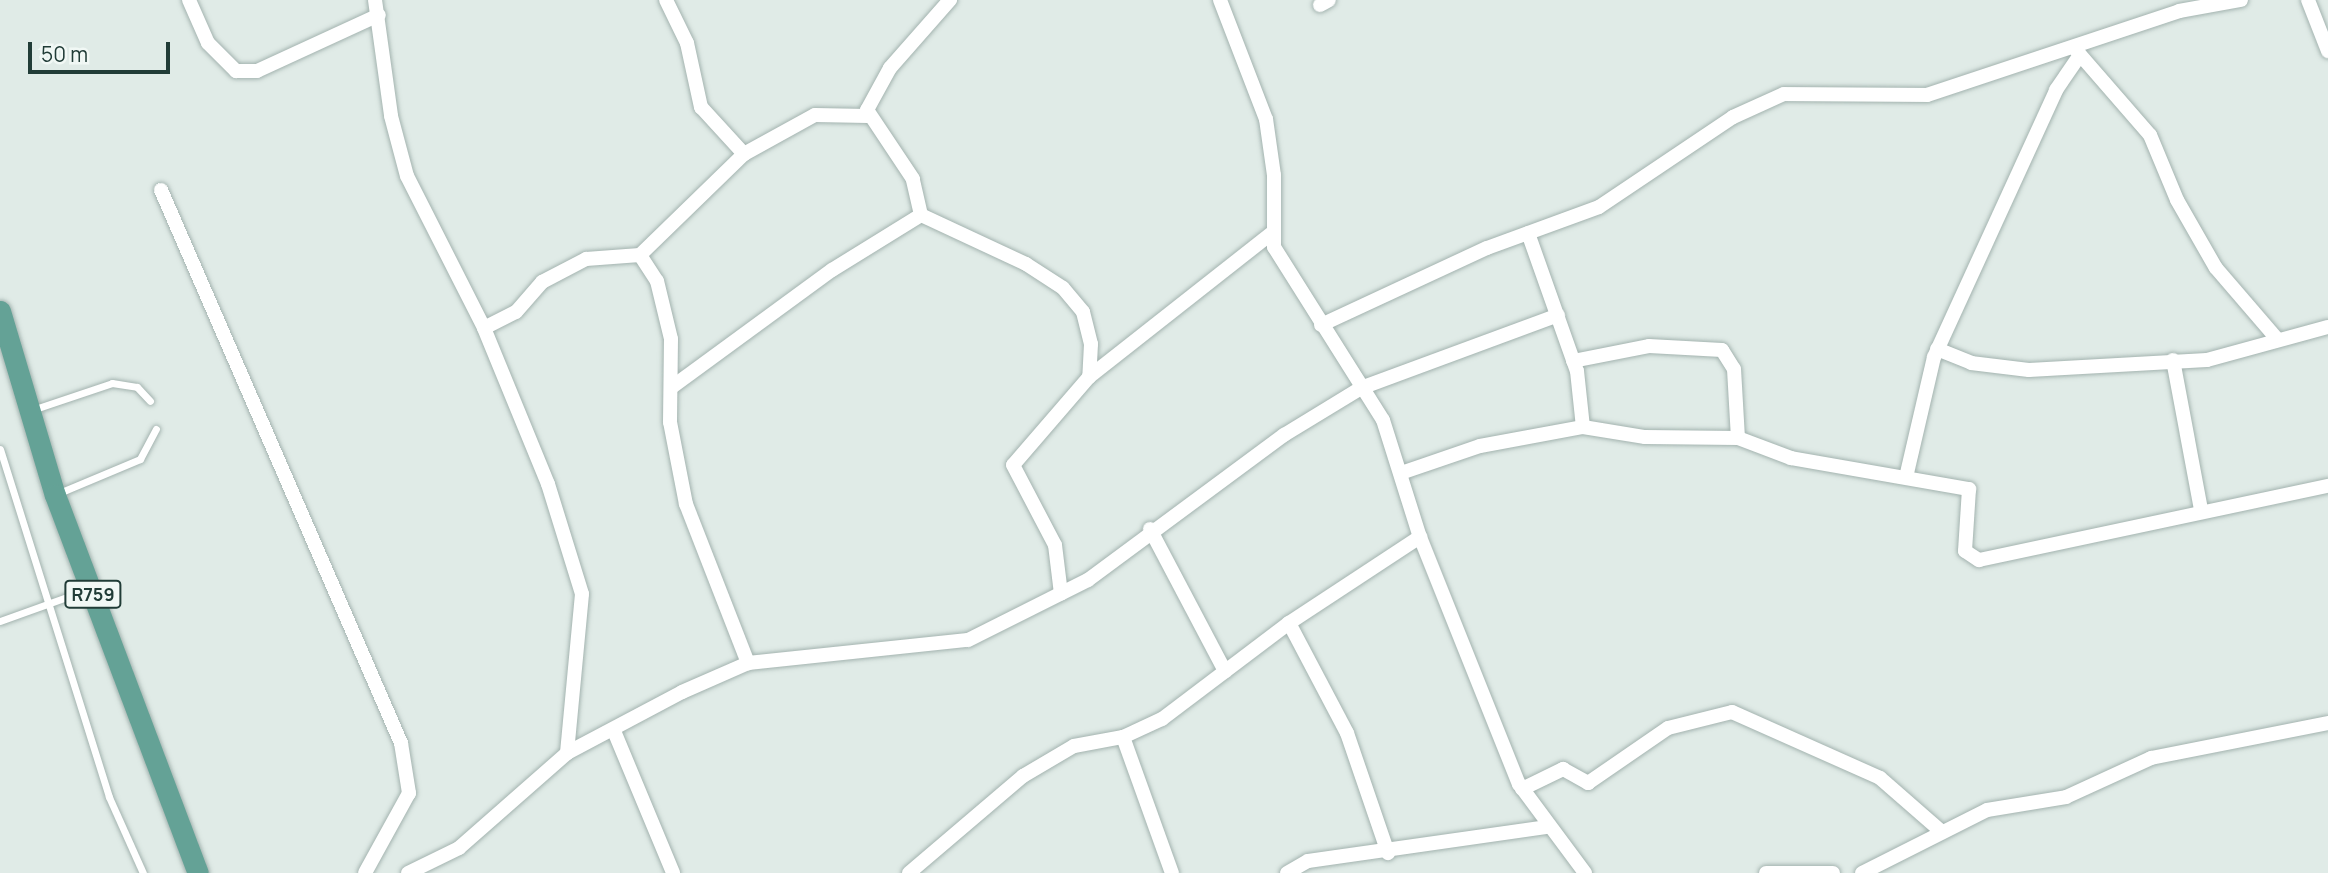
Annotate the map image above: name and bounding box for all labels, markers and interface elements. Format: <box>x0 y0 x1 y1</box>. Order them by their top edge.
scale bar <box>32 28 173 72</box>
text: 50 m <box>41 40 88 68</box>
road number: R759 <box>63 580 123 608</box>

